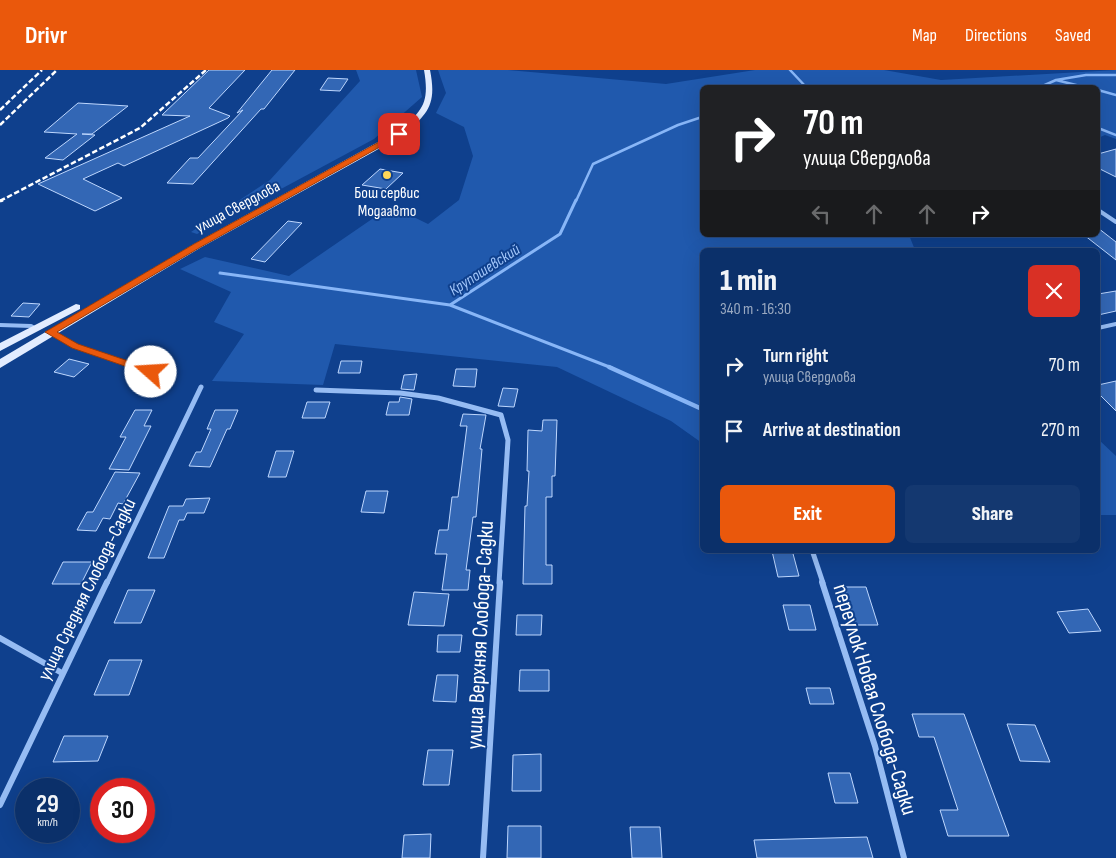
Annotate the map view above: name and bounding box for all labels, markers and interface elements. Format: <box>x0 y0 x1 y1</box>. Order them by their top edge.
text: Drivr <box>25 21 67 50</box>
text: Map <box>912 25 937 46</box>
text: Directions <box>965 25 1027 46</box>
text: Saved <box>1055 25 1091 46</box>
text: 70 m <box>803 102 863 145</box>
icon: right <box>720 105 785 170</box>
pin <box>378 113 420 155</box>
icon: arrive <box>385 120 413 148</box>
text: улица Свердлова <box>803 145 931 172</box>
marker: Бош сервис Модаавто <box>381 169 393 181</box>
street label: улица Свердлова <box>192 177 283 238</box>
place label: Бош сервис Модаавто <box>354 184 420 221</box>
icon: left <box>807 200 835 228</box>
icon: ahead <box>860 200 888 228</box>
icon: ahead <box>913 200 941 228</box>
icon: right <box>966 200 994 228</box>
water label: Крупошевский <box>446 240 524 300</box>
text: 1 min <box>720 263 777 299</box>
button: close <box>1028 265 1080 317</box>
text: 340 m · 16:30 <box>720 300 791 319</box>
position arrow <box>124 345 176 397</box>
text: Turn right <box>763 345 828 368</box>
icon: right <box>720 352 748 380</box>
text: 70 m <box>1049 354 1080 377</box>
text: улица Свердлова <box>763 368 856 387</box>
icon: arrive <box>720 417 748 445</box>
text: Arrive at destination <box>763 419 901 442</box>
text: 270 m <box>1041 419 1080 442</box>
button: Exit <box>720 485 895 543</box>
button: Share <box>905 485 1080 543</box>
street label: улица Средняя Слобода-Садки <box>33 495 141 684</box>
street label: улица Верхняя Слобода-Садки <box>461 520 500 750</box>
street label: переулок Новая Слобода-Садки <box>827 581 923 818</box>
speed limit sign: 30 <box>90 778 155 843</box>
text: 29 <box>36 789 59 820</box>
text: km/h <box>37 815 58 830</box>

